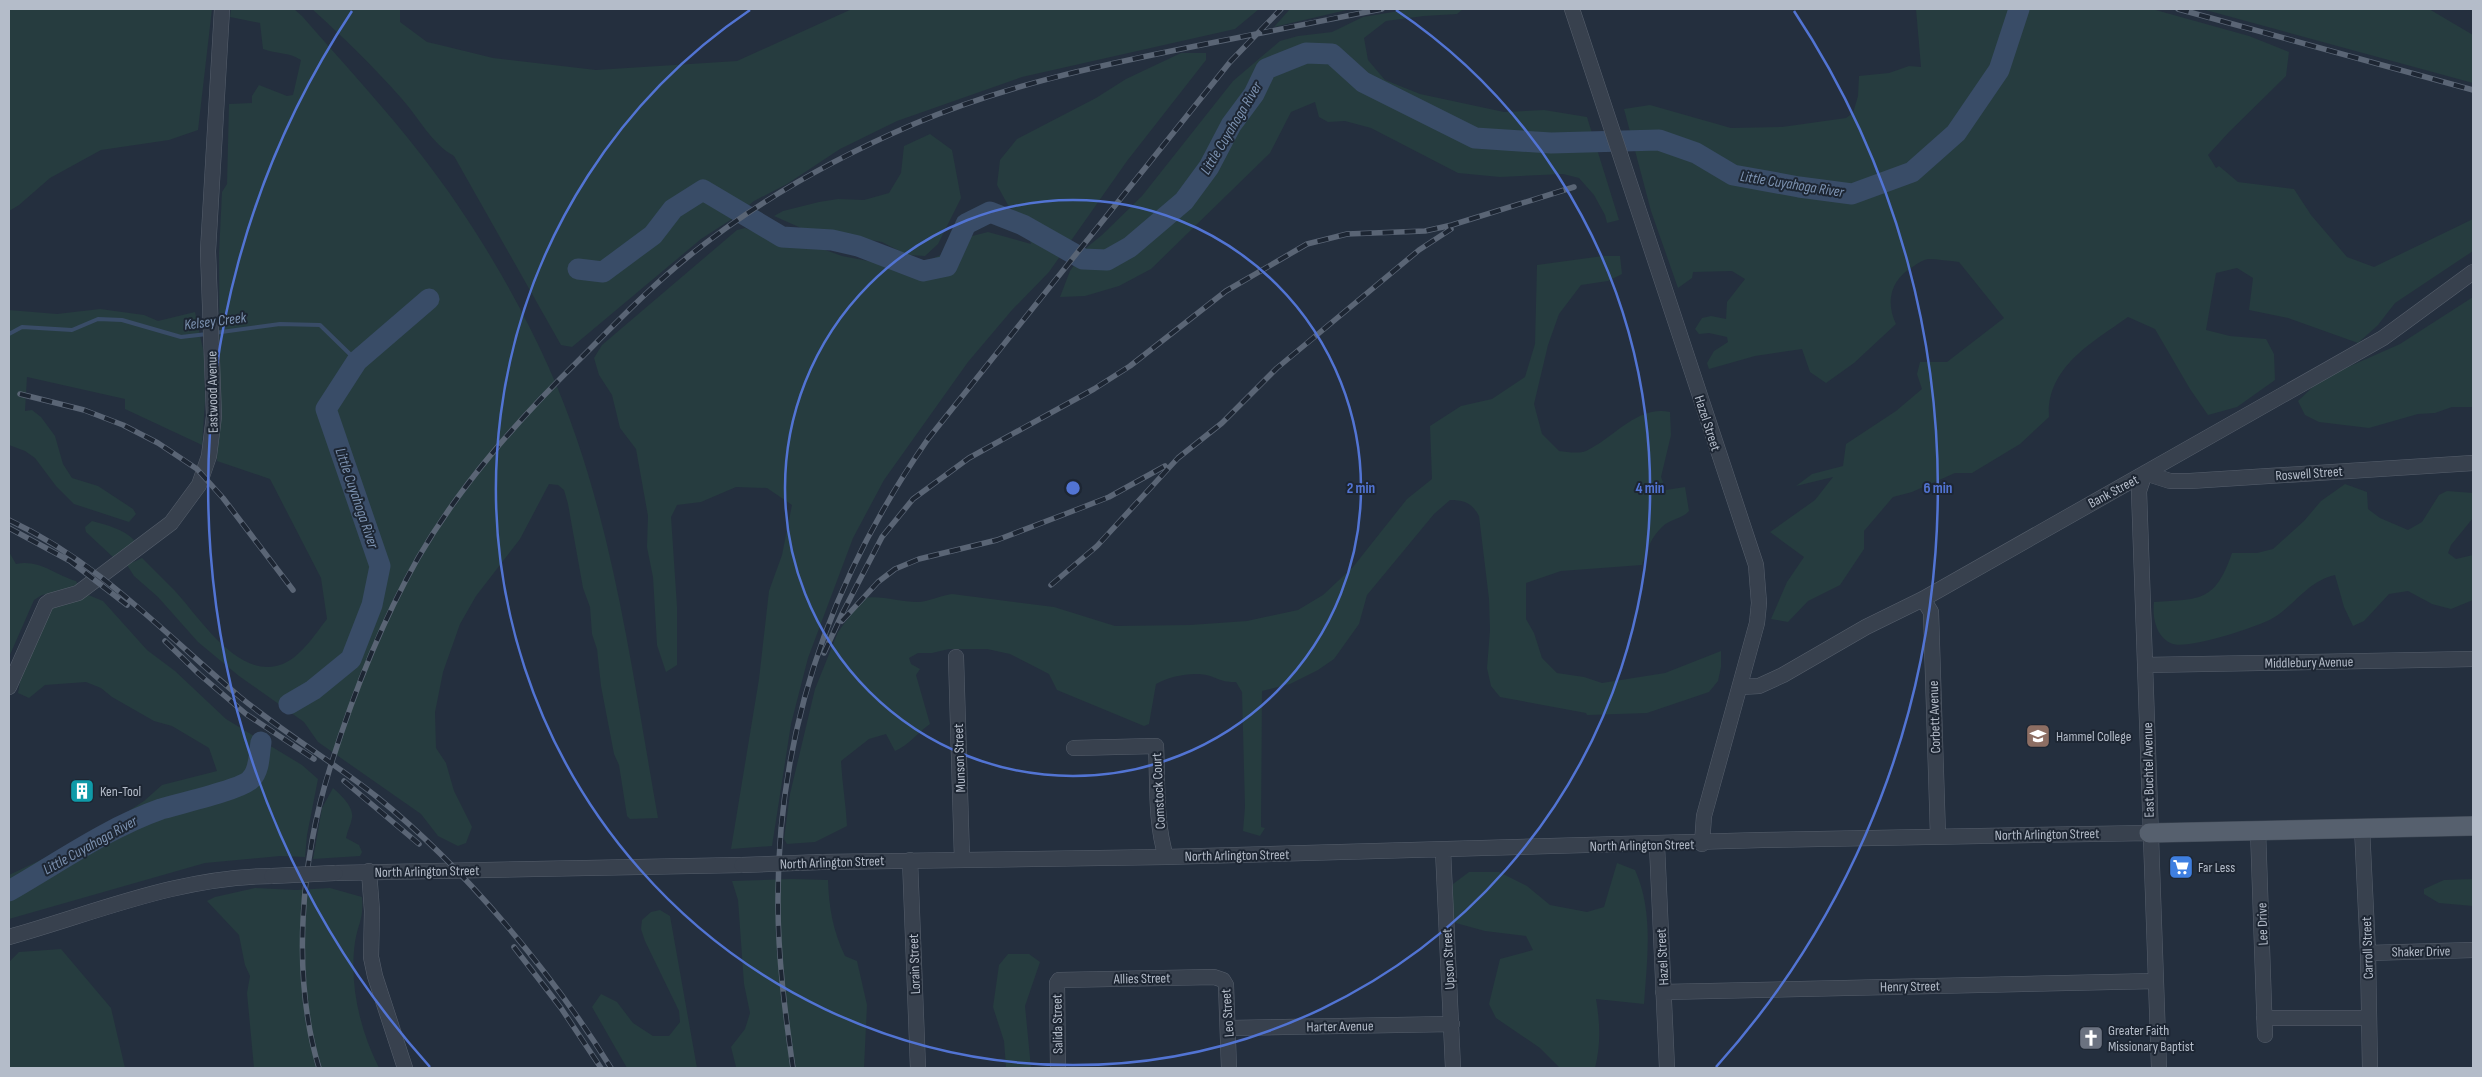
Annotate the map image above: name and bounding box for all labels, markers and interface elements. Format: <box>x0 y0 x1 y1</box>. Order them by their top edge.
water label: Little Cuyahoga River <box>1196 78 1267 178</box>
water label: Little Cuyahoga River <box>1739 167 1846 202</box>
water label: Kelsey Creek <box>183 308 248 335</box>
street label: Eastwood Avenue <box>203 351 222 433</box>
street label: Hazel Street <box>1691 393 1724 453</box>
water label: Little Cuyahoga River <box>330 445 383 552</box>
street label: Roswell Street <box>2275 463 2343 484</box>
street label: Bank Street <box>2085 471 2141 512</box>
centre of rings <box>1064 479 1082 497</box>
text: 2 min <box>1347 479 1375 498</box>
text: 4 min <box>1636 479 1664 498</box>
text: 6 min <box>1923 479 1953 498</box>
street label: Middlebury Avenue <box>2265 653 2353 672</box>
street label: Corbett Avenue <box>1925 680 1944 754</box>
street label: East Buchtel Avenue <box>2139 722 2158 818</box>
street label: Munson Street <box>950 723 969 793</box>
school or university icon: Hammel College <box>2025 723 2051 749</box>
place label: Hammel College <box>2056 728 2131 745</box>
street label: Comstock Court <box>1148 752 1169 830</box>
building icon: Ken-Tool <box>69 778 95 804</box>
place label: Ken-Tool <box>100 783 141 800</box>
water label: Little Cuyahoga River <box>40 811 141 879</box>
street label: North Arlington Street <box>1995 825 2099 844</box>
street label: North Arlington Street <box>1590 836 1694 855</box>
street label: North Arlington Street <box>1185 846 1289 865</box>
street label: North Arlington Street <box>779 852 885 873</box>
supermarket icon: Far Less <box>2168 854 2194 880</box>
place label: Far Less <box>2198 859 2235 876</box>
street label: North Arlington Street <box>375 862 479 881</box>
street label: Lee Drive <box>2253 902 2272 946</box>
street label: Carroll Street <box>2358 916 2377 980</box>
street label: Upson Street <box>1438 928 1459 990</box>
street label: Hazel Street <box>1653 928 1672 986</box>
street label: Lorain Street <box>905 934 924 994</box>
street label: Shaker Drive <box>2391 942 2451 961</box>
street label: Allies Street <box>1113 970 1171 988</box>
street label: Henry Street <box>1880 977 1940 996</box>
street label: Leo Street <box>1217 988 1238 1038</box>
street label: Salida Street <box>1048 994 1067 1054</box>
street label: Harter Avenue <box>1306 1017 1374 1036</box>
place label: Greater Faith Missionary Baptist <box>2108 1022 2194 1055</box>
church icon: Greater Faith Missionary Baptist <box>2078 1025 2104 1051</box>

